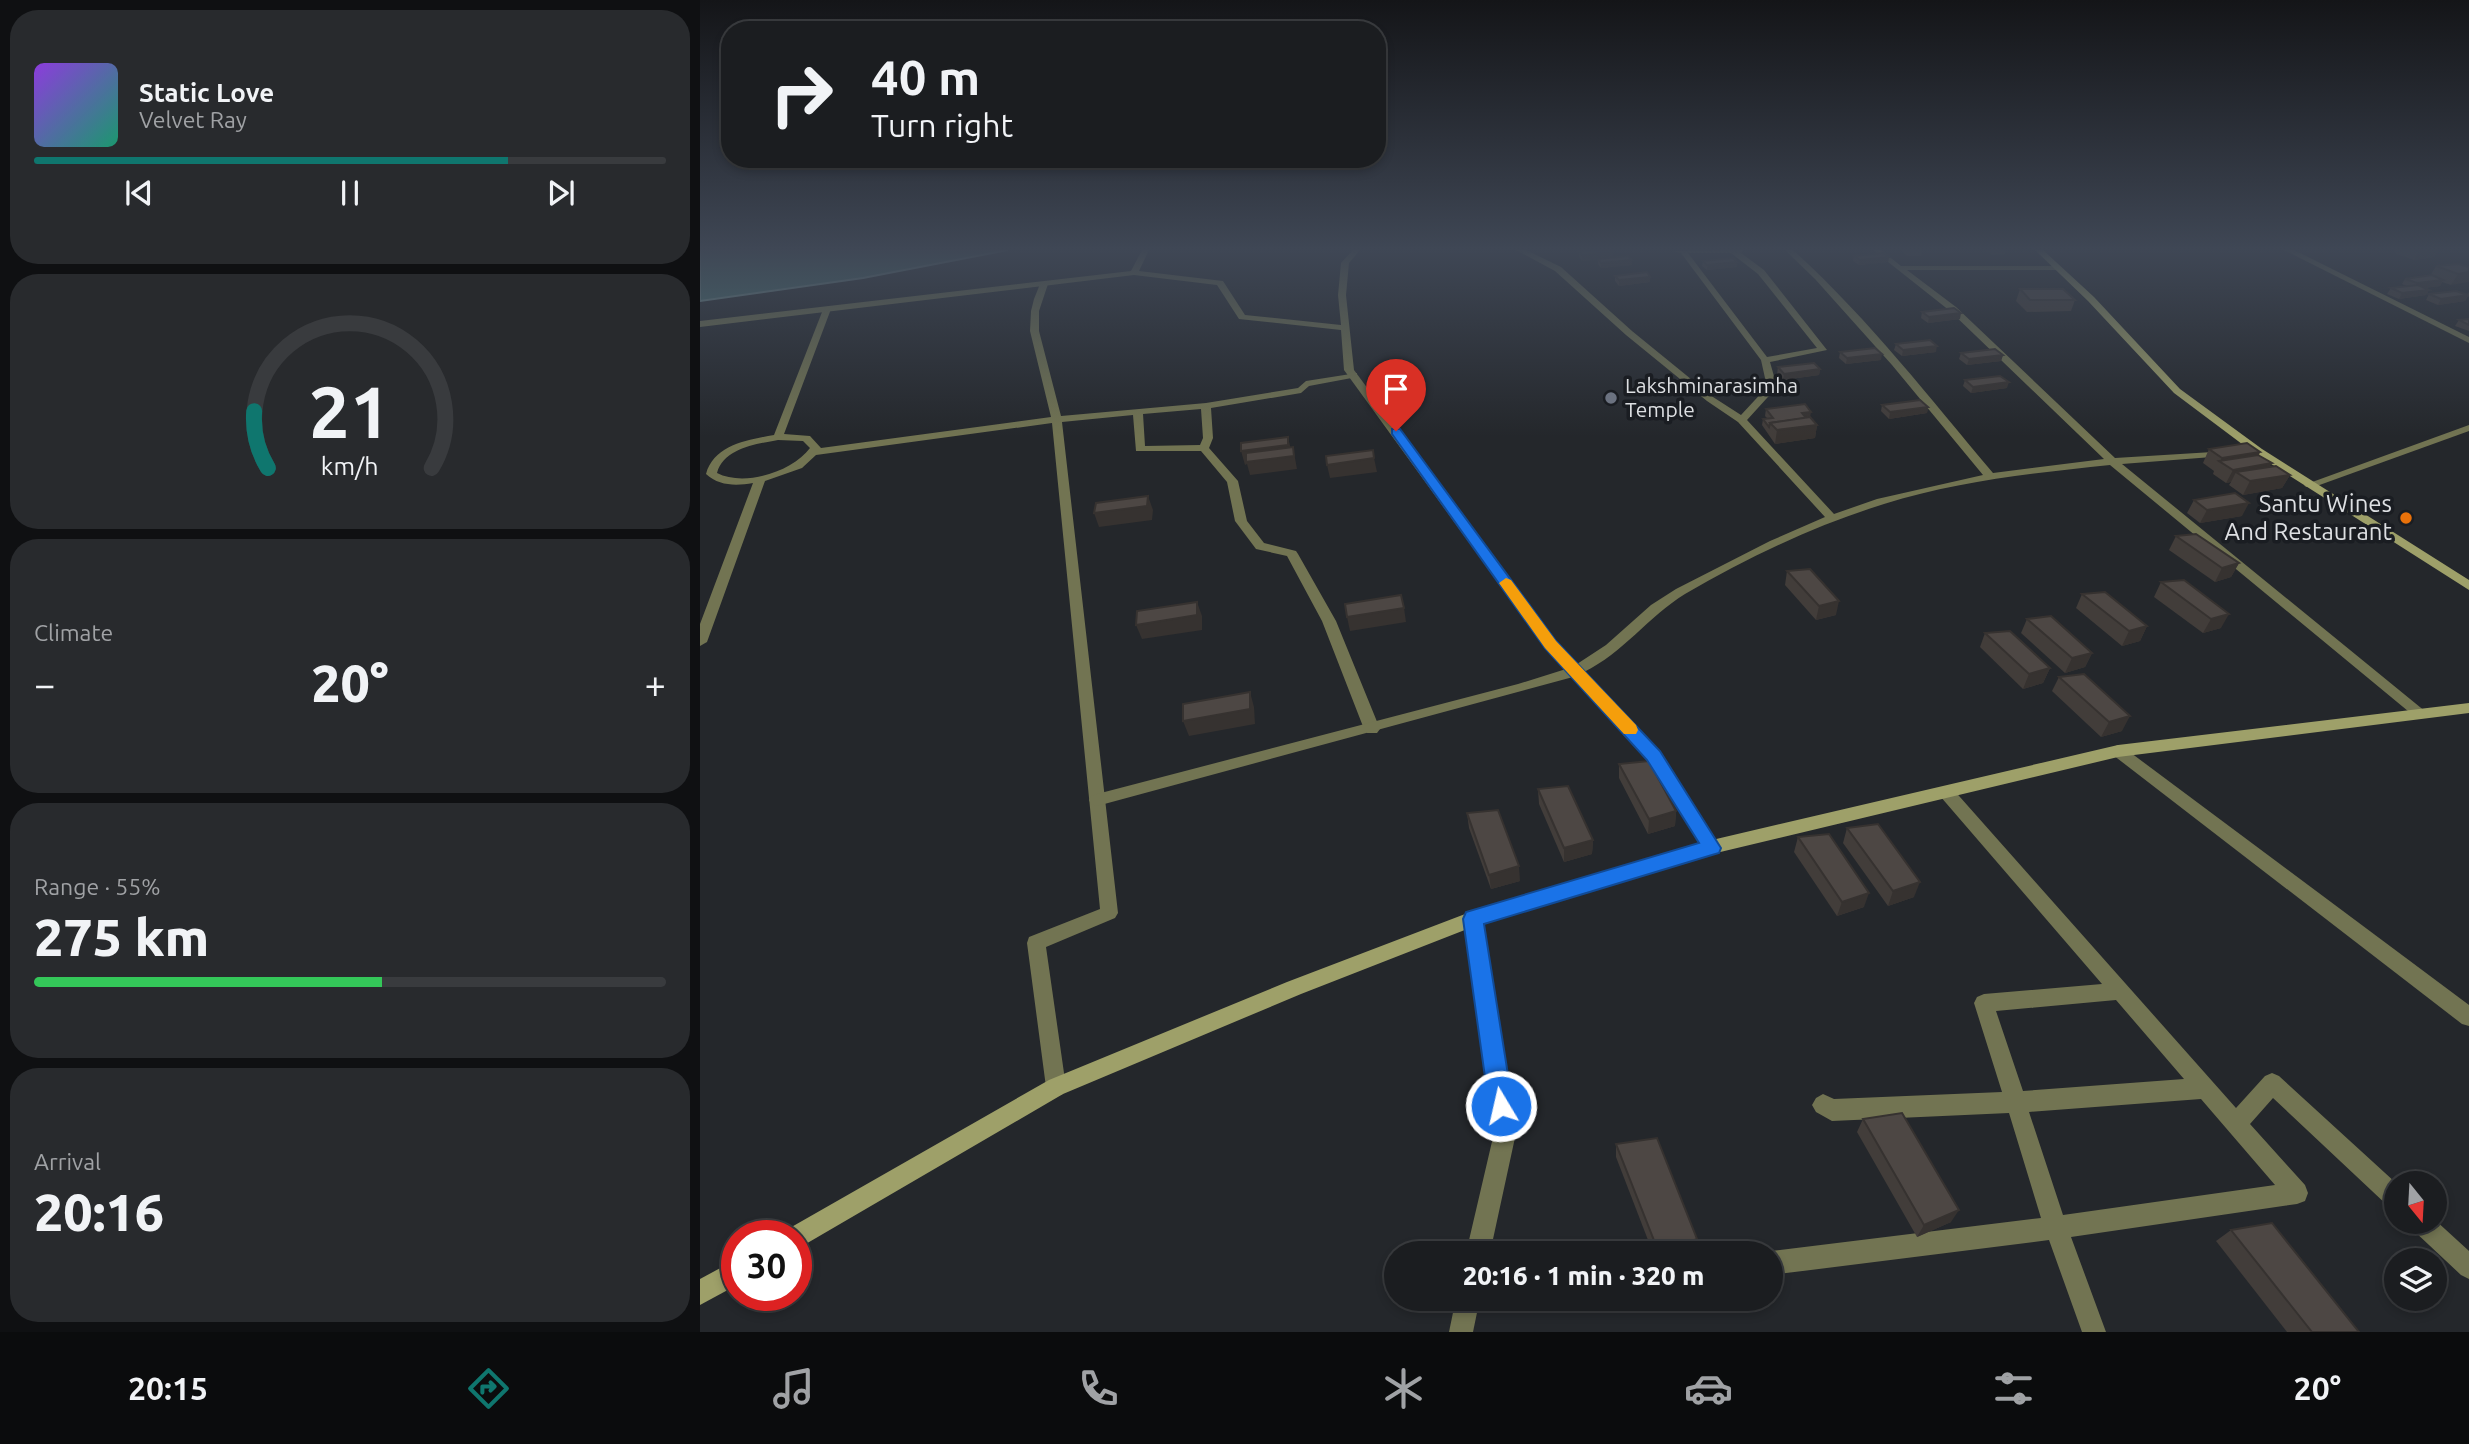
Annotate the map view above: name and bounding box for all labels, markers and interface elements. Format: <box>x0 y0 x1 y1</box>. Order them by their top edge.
icon: right <box>756 49 847 140</box>
text: 40 m <box>871 49 980 104</box>
text: Static Love <box>139 78 274 107</box>
text: Velvet Ray <box>139 107 247 132</box>
text: Turn right <box>871 107 1013 143</box>
icon: previous <box>120 174 158 212</box>
icon: pause <box>331 174 369 212</box>
icon: next <box>542 174 580 212</box>
pin <box>1366 359 1426 431</box>
text: 21 <box>309 370 391 452</box>
icon: arrive <box>1377 370 1415 408</box>
place label: Lakshminarasimha Temple <box>1625 373 1798 421</box>
marker: Lakshminarasimha Temple <box>1603 390 1619 406</box>
text: km/h <box>321 451 379 479</box>
place label: Santu Wines And Restaurant <box>2225 490 2393 545</box>
marker: Santu Wines And Restaurant <box>2398 510 2414 526</box>
text: Climate <box>34 620 113 645</box>
text: 20° <box>311 654 389 712</box>
text: − <box>34 663 55 705</box>
text: + <box>645 663 666 705</box>
text: Range · 55% <box>34 874 161 899</box>
text: 275 km <box>34 908 209 966</box>
position arrow <box>1464 1069 1538 1143</box>
text: Arrival <box>34 1149 101 1174</box>
north arrow <box>2384 1171 2446 1234</box>
map controls <box>2384 1171 2447 1311</box>
text: 20:16 <box>34 1183 164 1241</box>
speed limit sign: 30 <box>721 1220 812 1311</box>
button: layers <box>2384 1248 2447 1311</box>
text: 20:16 · 1 min · 320 m <box>1463 1261 1704 1290</box>
icon: directions <box>464 1364 513 1413</box>
icon: music <box>769 1364 818 1413</box>
icon: phone <box>1074 1364 1123 1413</box>
icon: climate <box>1379 1364 1428 1413</box>
icon: car <box>1684 1364 1733 1413</box>
icon: filters <box>1989 1364 2038 1413</box>
text: 20:15 <box>128 1370 208 1406</box>
text: 20° <box>2294 1370 2341 1406</box>

